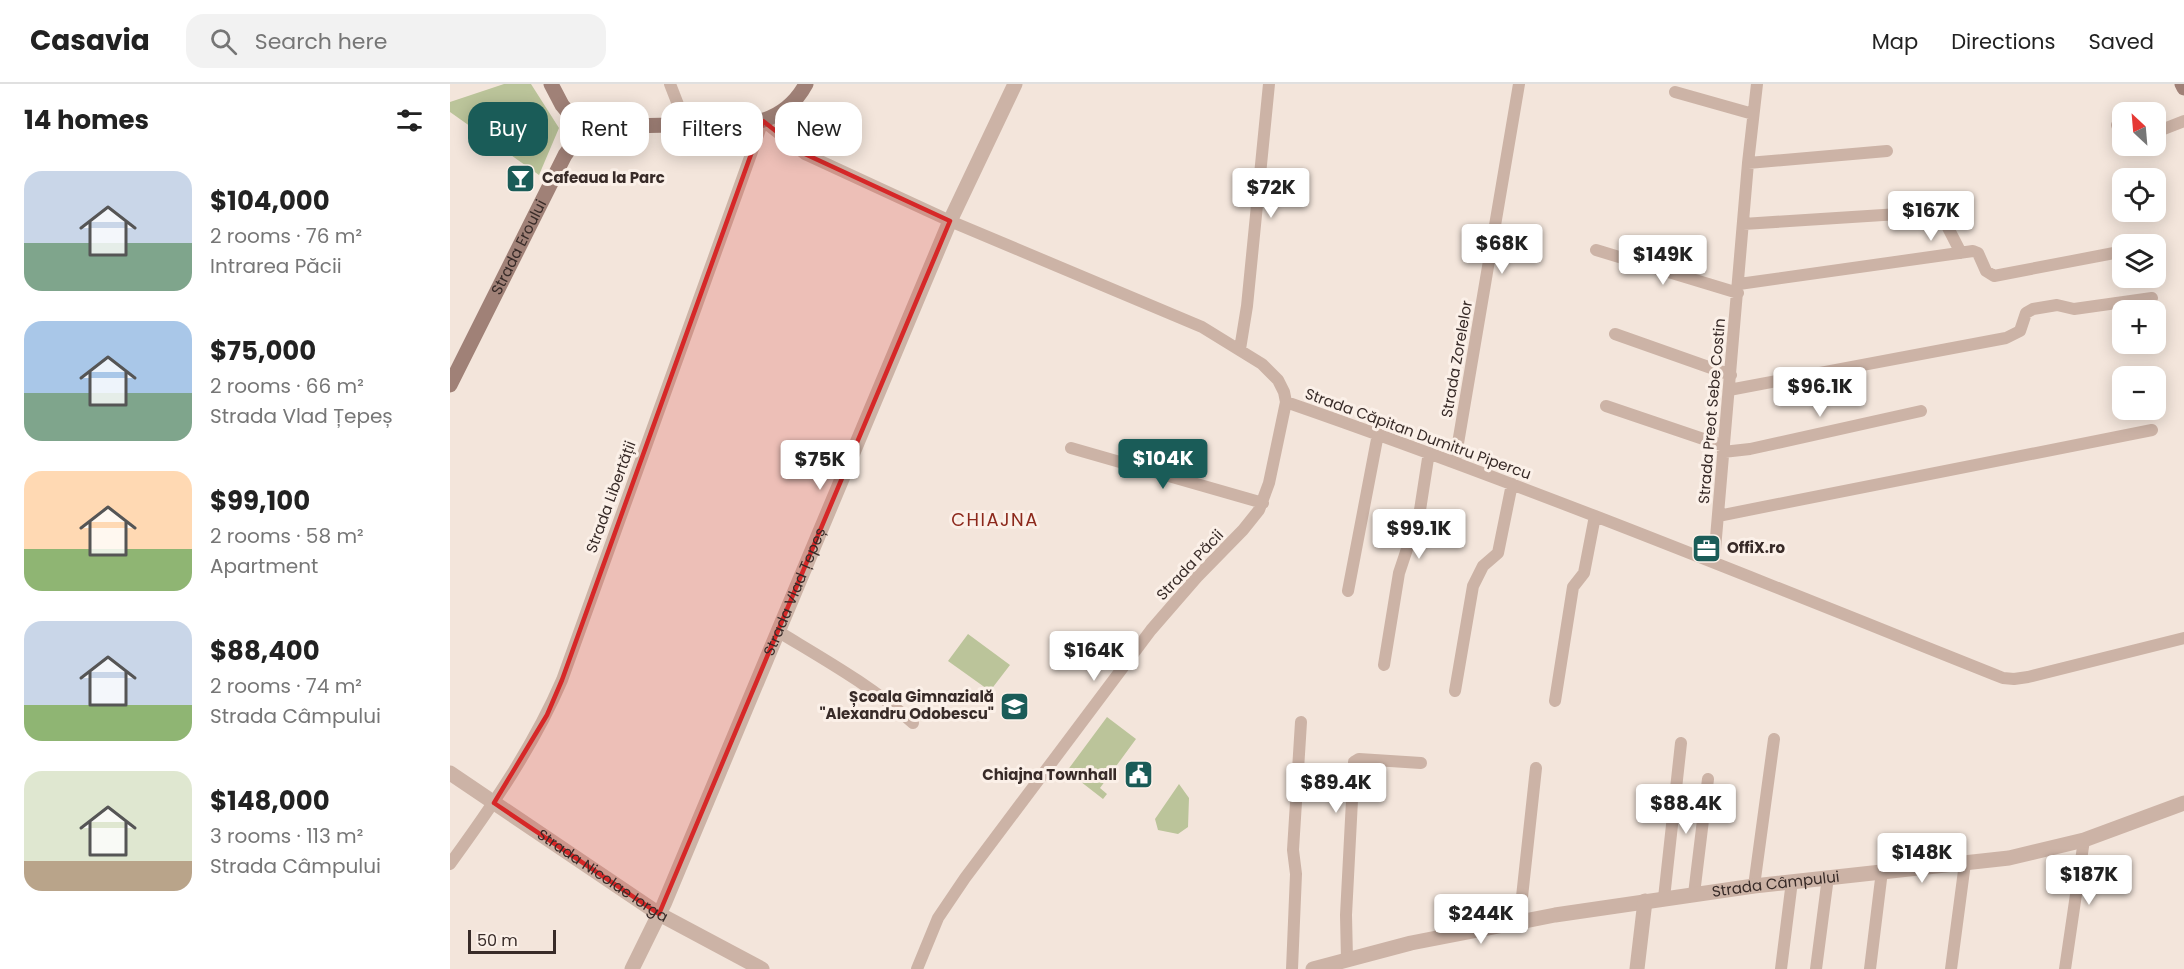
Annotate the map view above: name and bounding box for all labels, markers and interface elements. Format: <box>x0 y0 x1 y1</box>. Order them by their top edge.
search box <box>186 14 606 68</box>
text: Casavia <box>30 21 150 60</box>
icon: search <box>207 25 240 58</box>
text: Search here <box>255 26 387 57</box>
text: Map <box>1872 27 1918 56</box>
text: Directions <box>1951 27 2055 56</box>
text: Saved <box>2088 27 2154 56</box>
text: 14 homes <box>24 102 149 138</box>
chip: Buy <box>468 102 548 156</box>
chip: Rent <box>560 102 649 156</box>
chip: Filters <box>661 102 763 156</box>
chip: New <box>775 102 862 156</box>
north arrow <box>2112 102 2166 156</box>
map controls <box>2112 102 2166 420</box>
icon: filters <box>393 104 426 137</box>
bar icon: Cafeaua la Parc <box>505 162 537 194</box>
place label: Cafeaua la Parc <box>542 167 665 188</box>
pin: $72K <box>1235 168 1307 219</box>
button: locate <box>2112 168 2166 222</box>
text: $72K <box>1246 173 1296 201</box>
text: $104,000 <box>210 183 330 219</box>
pin: $167K <box>1889 191 1973 242</box>
icon: home <box>72 195 144 267</box>
street label: Strada Eroului <box>486 196 551 298</box>
text: $167K <box>1902 196 1960 224</box>
text: 2 rooms · 76 m² <box>210 222 362 250</box>
pin: $68K <box>1466 224 1538 275</box>
text: $68K <box>1476 229 1528 257</box>
button: layers <box>2112 234 2166 288</box>
pin: $149K <box>1621 235 1705 286</box>
text: $149K <box>1633 240 1693 268</box>
text: Intrarea Păcii <box>210 252 342 280</box>
street label: Strada Zorelelor <box>1436 298 1477 419</box>
button: + <box>2112 300 2166 354</box>
street label: Strada Preot Sebe Costin <box>1693 317 1730 505</box>
text: $75,000 <box>210 333 316 369</box>
icon: home <box>72 345 144 417</box>
button: − <box>2112 366 2166 420</box>
pin: $96.1K <box>1771 367 1869 418</box>
text: 2 rooms · 66 m² <box>210 372 364 400</box>
text: $96.1K <box>1787 372 1853 400</box>
street label: Strada Căpitan Dumitru Pipercu <box>1302 383 1534 484</box>
text: Strada Vlad Țepeș <box>210 402 393 430</box>
street label: Strada Libertății <box>580 438 641 556</box>
pin: $104K <box>1121 439 1205 490</box>
pin: $75K <box>784 440 856 491</box>
text: $104K <box>1132 444 1194 472</box>
text: $75K <box>795 445 845 473</box>
text: $99,100 <box>210 483 310 519</box>
icon: home <box>72 495 144 567</box>
district label: CHIAJNA <box>951 507 1039 532</box>
pin: $99.1K <box>1370 509 1468 560</box>
text: $99.1K <box>1387 514 1451 542</box>
text: 2 rooms · 58 m² <box>210 522 364 550</box>
street label: Strada Vlad Țepeș <box>758 524 831 659</box>
street label: Strada Păcii <box>1151 525 1228 605</box>
office icon: OffiX.ro <box>1690 532 1722 564</box>
place label: OffiX.ro <box>1727 537 1785 558</box>
text: Apartment <box>210 552 318 580</box>
pin: $164K <box>1052 631 1136 682</box>
text: $88,400 <box>210 633 320 669</box>
text: $164K <box>1064 636 1124 664</box>
icon: home <box>72 645 144 717</box>
text: 2 rooms · 74 m² <box>210 672 362 700</box>
place label: Școala Gimnazială "Alexandru Odobescu" <box>819 686 994 724</box>
school or university icon: Școala Gimnazială "Alexandru Odobescu" <box>999 690 1031 722</box>
text: Strada Câmpului <box>210 702 381 730</box>
public building icon: Chiajna Townhall <box>1122 759 1154 791</box>
pin: $89.4K <box>1287 763 1385 814</box>
place label: Chiajna Townhall <box>982 764 1117 785</box>
text: $89.4K <box>1300 768 1372 796</box>
text: $148,000 <box>210 783 330 819</box>
pin: $88.4K <box>1637 784 1735 835</box>
text: $88.4K <box>1650 789 1722 817</box>
icon: home <box>72 795 144 867</box>
text: 3 rooms · 113 m² <box>210 822 363 850</box>
street label: Strada Nicolae Iorga <box>533 824 672 927</box>
pin: $148K <box>1880 833 1964 884</box>
text: $148K <box>1891 838 1953 866</box>
text: Strada Câmpului <box>210 852 381 880</box>
pin: $187K <box>2047 855 2131 906</box>
text: $187K <box>2060 860 2118 888</box>
street label: Strada Câmpului <box>1711 866 1841 902</box>
pin: $244K <box>1439 894 1523 945</box>
text: $244K <box>1448 899 1514 927</box>
scale bar <box>468 927 556 954</box>
text: 50 m <box>477 929 518 952</box>

